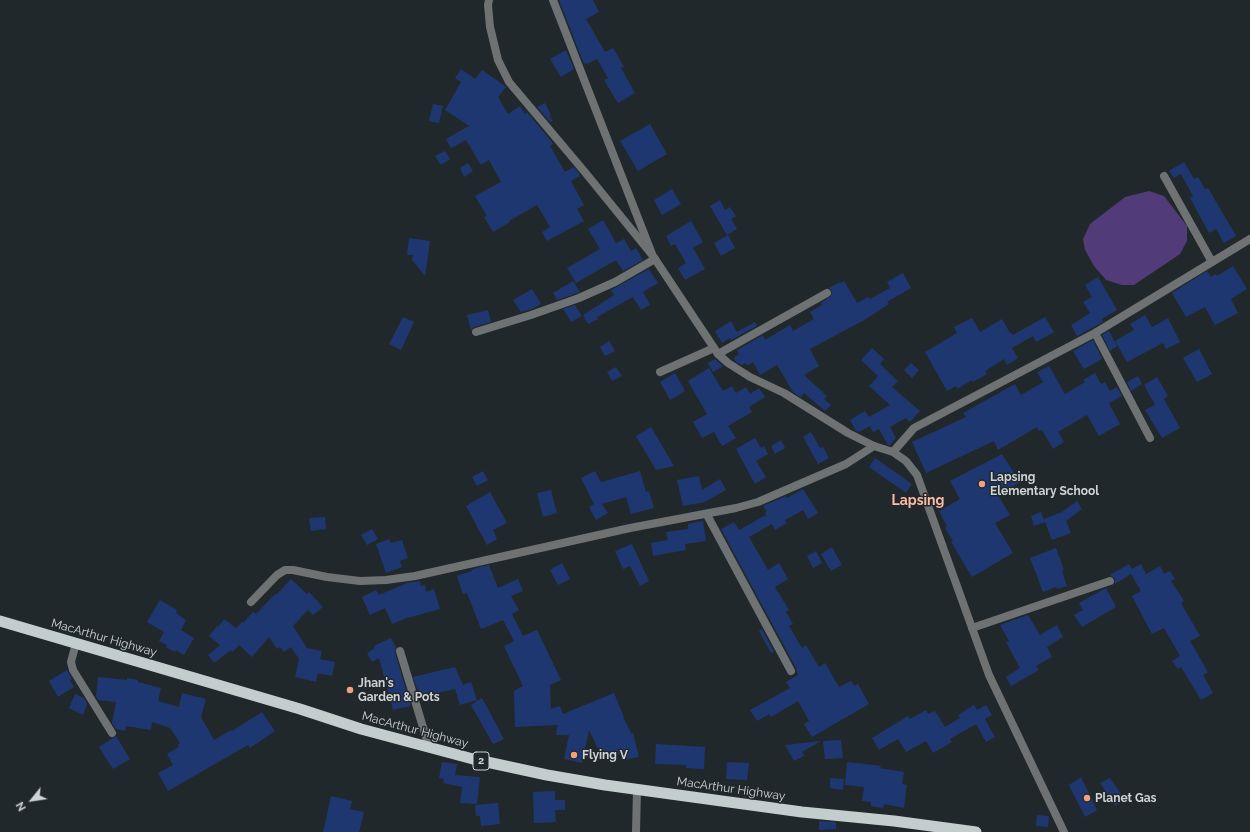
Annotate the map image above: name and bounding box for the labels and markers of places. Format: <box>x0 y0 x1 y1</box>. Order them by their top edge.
place label: Lapsing Elementary School <box>990 470 1099 498</box>
marker: Lapsing Elementary School <box>977 479 987 489</box>
place label: Jhan's Garden & Pots <box>358 676 440 704</box>
marker: Jhan's Garden & Pots <box>345 685 355 695</box>
place label: Flying V <box>582 748 628 762</box>
marker: Flying V <box>569 750 579 760</box>
place label: Planet Gas <box>1095 791 1157 805</box>
marker: Planet Gas <box>1082 793 1092 803</box>

